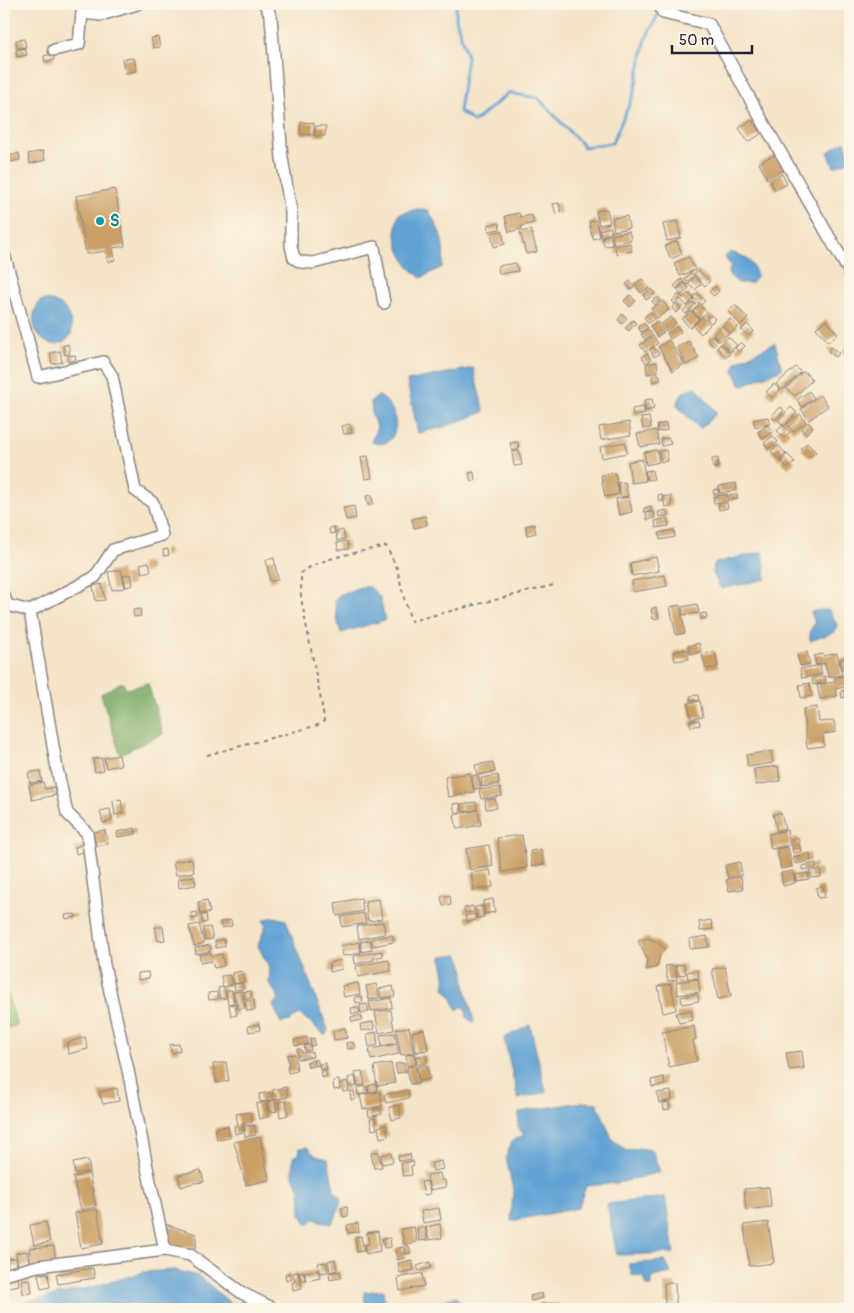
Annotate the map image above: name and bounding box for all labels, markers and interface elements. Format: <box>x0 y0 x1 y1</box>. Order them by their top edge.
scale bar <box>672 22 752 54</box>
text: 50 m <box>679 31 714 50</box>
place label: S <box>110 211 119 231</box>
marker: S <box>94 215 106 227</box>

